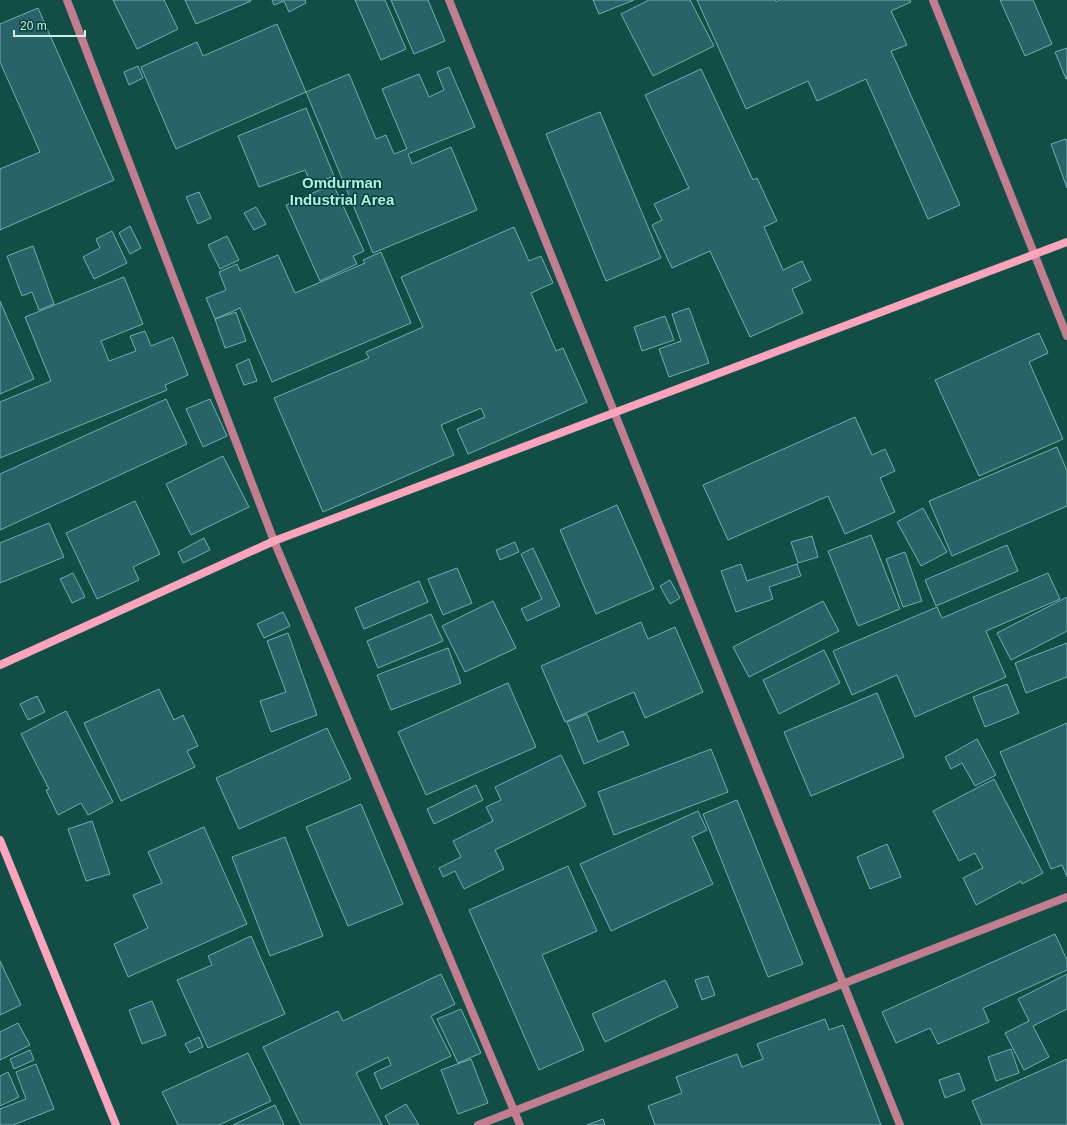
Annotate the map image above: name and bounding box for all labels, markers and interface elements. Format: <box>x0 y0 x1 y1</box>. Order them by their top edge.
scale bar <box>14 12 85 38</box>
text: 20 m <box>20 19 47 33</box>
district label: Omdurman Industrial Area <box>290 174 395 208</box>

